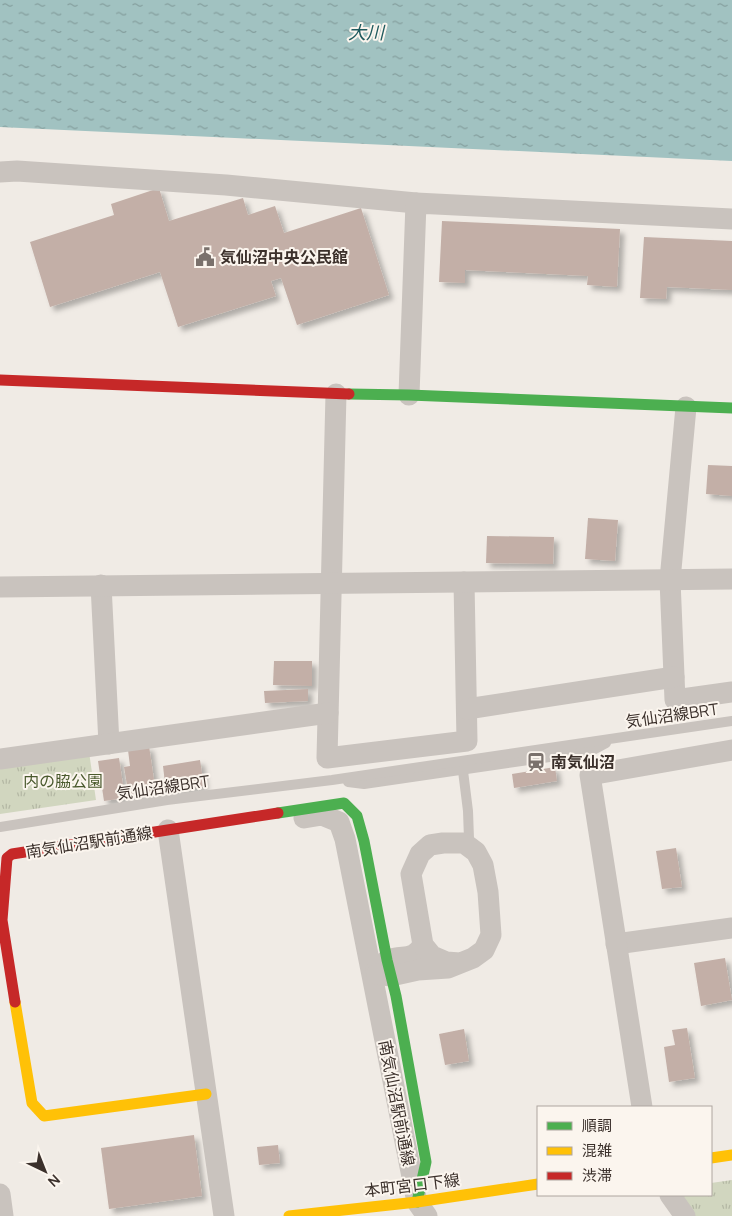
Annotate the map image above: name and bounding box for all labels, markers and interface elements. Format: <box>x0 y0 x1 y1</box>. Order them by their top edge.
water label: 大川 <box>348 20 386 44</box>
public building icon: 気仙沼中央公民館 <box>194 246 216 268</box>
place label: 気仙沼中央公民館 <box>220 246 348 268</box>
street label: 気仙沼線BRT <box>624 698 720 732</box>
station icon: 南気仙沼 <box>525 751 547 773</box>
place label: 南気仙沼 <box>551 751 615 773</box>
park label: 内の脇公園 <box>23 770 103 792</box>
street label: 気仙沼線BRT <box>115 770 211 804</box>
street label: 南気仙沼駅前通線 <box>24 821 154 863</box>
street label: 南気仙沼駅前通線 <box>374 1038 420 1168</box>
legend <box>537 1106 712 1196</box>
text: 順調 <box>582 1115 612 1136</box>
text: 混雑 <box>582 1140 612 1161</box>
north arrow <box>20 1146 70 1196</box>
text: 渋滞 <box>582 1165 612 1186</box>
street label: 本町宮口下線 <box>363 1168 461 1202</box>
text: N <box>44 1170 64 1191</box>

